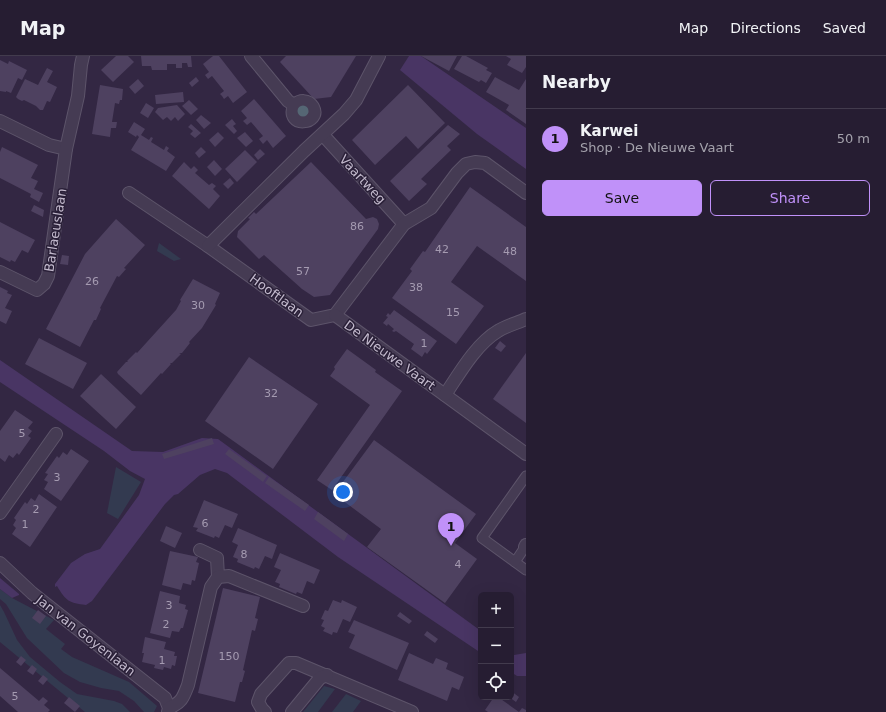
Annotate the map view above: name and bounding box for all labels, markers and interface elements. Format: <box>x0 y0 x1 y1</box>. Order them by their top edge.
text: Map <box>20 17 65 39</box>
text: Map <box>679 20 708 36</box>
text: Directions <box>730 20 801 36</box>
text: Saved <box>823 20 866 36</box>
text: Nearby <box>542 72 611 92</box>
text: Karwei <box>580 122 638 140</box>
text: 1 <box>550 131 560 146</box>
text: 50 m <box>837 131 870 146</box>
text: Shop · De Nieuwe Vaart <box>580 140 734 155</box>
street label: Vaartweg <box>336 152 389 207</box>
button: Save <box>542 180 702 216</box>
button: Share <box>710 180 870 216</box>
street label: Barlaeuslaan <box>41 187 70 273</box>
house number: 86 <box>350 220 364 233</box>
house number: 42 <box>435 243 449 256</box>
house number: 48 <box>503 245 517 258</box>
house number: 57 <box>296 265 310 278</box>
street label: Hooftlaan <box>247 271 307 320</box>
house number: 26 <box>85 275 99 288</box>
house number: 38 <box>409 281 423 294</box>
house number: 30 <box>191 299 205 312</box>
house number: 15 <box>446 306 460 319</box>
street label: De Nieuwe Vaart <box>341 317 438 393</box>
house number: 1 <box>421 337 428 350</box>
house number: 32 <box>264 387 278 400</box>
house number: 5 <box>19 427 26 440</box>
house number: 3 <box>54 471 61 484</box>
your location <box>333 482 353 502</box>
house number: 2 <box>33 503 40 516</box>
pin: 1 <box>438 513 464 546</box>
house number: 6 <box>202 517 209 530</box>
house number: 1 <box>22 518 29 531</box>
house number: 8 <box>241 548 248 561</box>
house number: 4 <box>455 558 462 571</box>
street label: Jan van Goyenlaan <box>32 591 138 679</box>
map controls <box>478 592 514 700</box>
button: + <box>478 592 514 628</box>
house number: 3 <box>166 599 173 612</box>
house number: 2 <box>163 618 170 631</box>
button: − <box>478 628 514 664</box>
house number: 150 <box>219 650 240 663</box>
house number: 1 <box>159 654 166 667</box>
button: locate <box>478 664 514 700</box>
house number: 5 <box>12 690 19 703</box>

